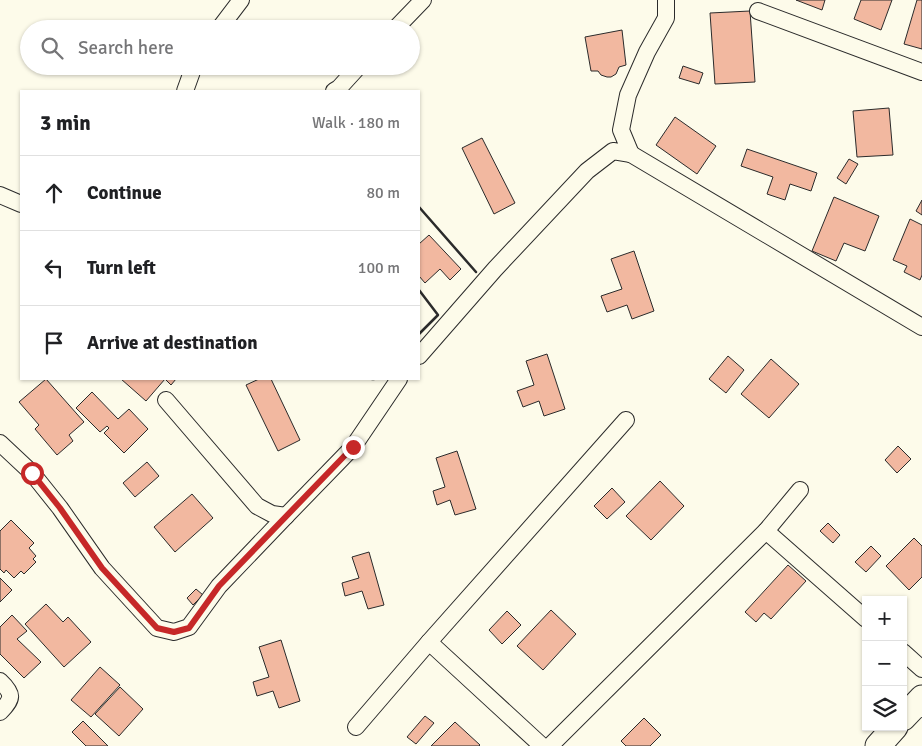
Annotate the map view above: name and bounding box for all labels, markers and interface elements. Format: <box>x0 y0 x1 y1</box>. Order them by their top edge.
search box <box>20 20 420 75</box>
icon: search <box>38 34 66 62</box>
text: Search here <box>78 36 174 60</box>
text: 3 min <box>40 110 91 136</box>
text: Walk · 180 m <box>312 113 400 133</box>
icon: ahead <box>40 179 68 207</box>
text: Continue <box>87 181 162 205</box>
text: 80 m <box>366 183 400 203</box>
icon: left <box>40 254 68 282</box>
text: Turn left <box>87 256 156 280</box>
text: 100 m <box>358 258 400 278</box>
icon: arrive <box>40 329 68 357</box>
text: Arrive at destination <box>87 331 258 355</box>
route end <box>342 436 365 459</box>
route start <box>21 462 44 485</box>
map controls <box>862 596 907 731</box>
button: + <box>862 596 907 641</box>
button: − <box>862 641 907 686</box>
button: layers <box>862 686 907 731</box>

